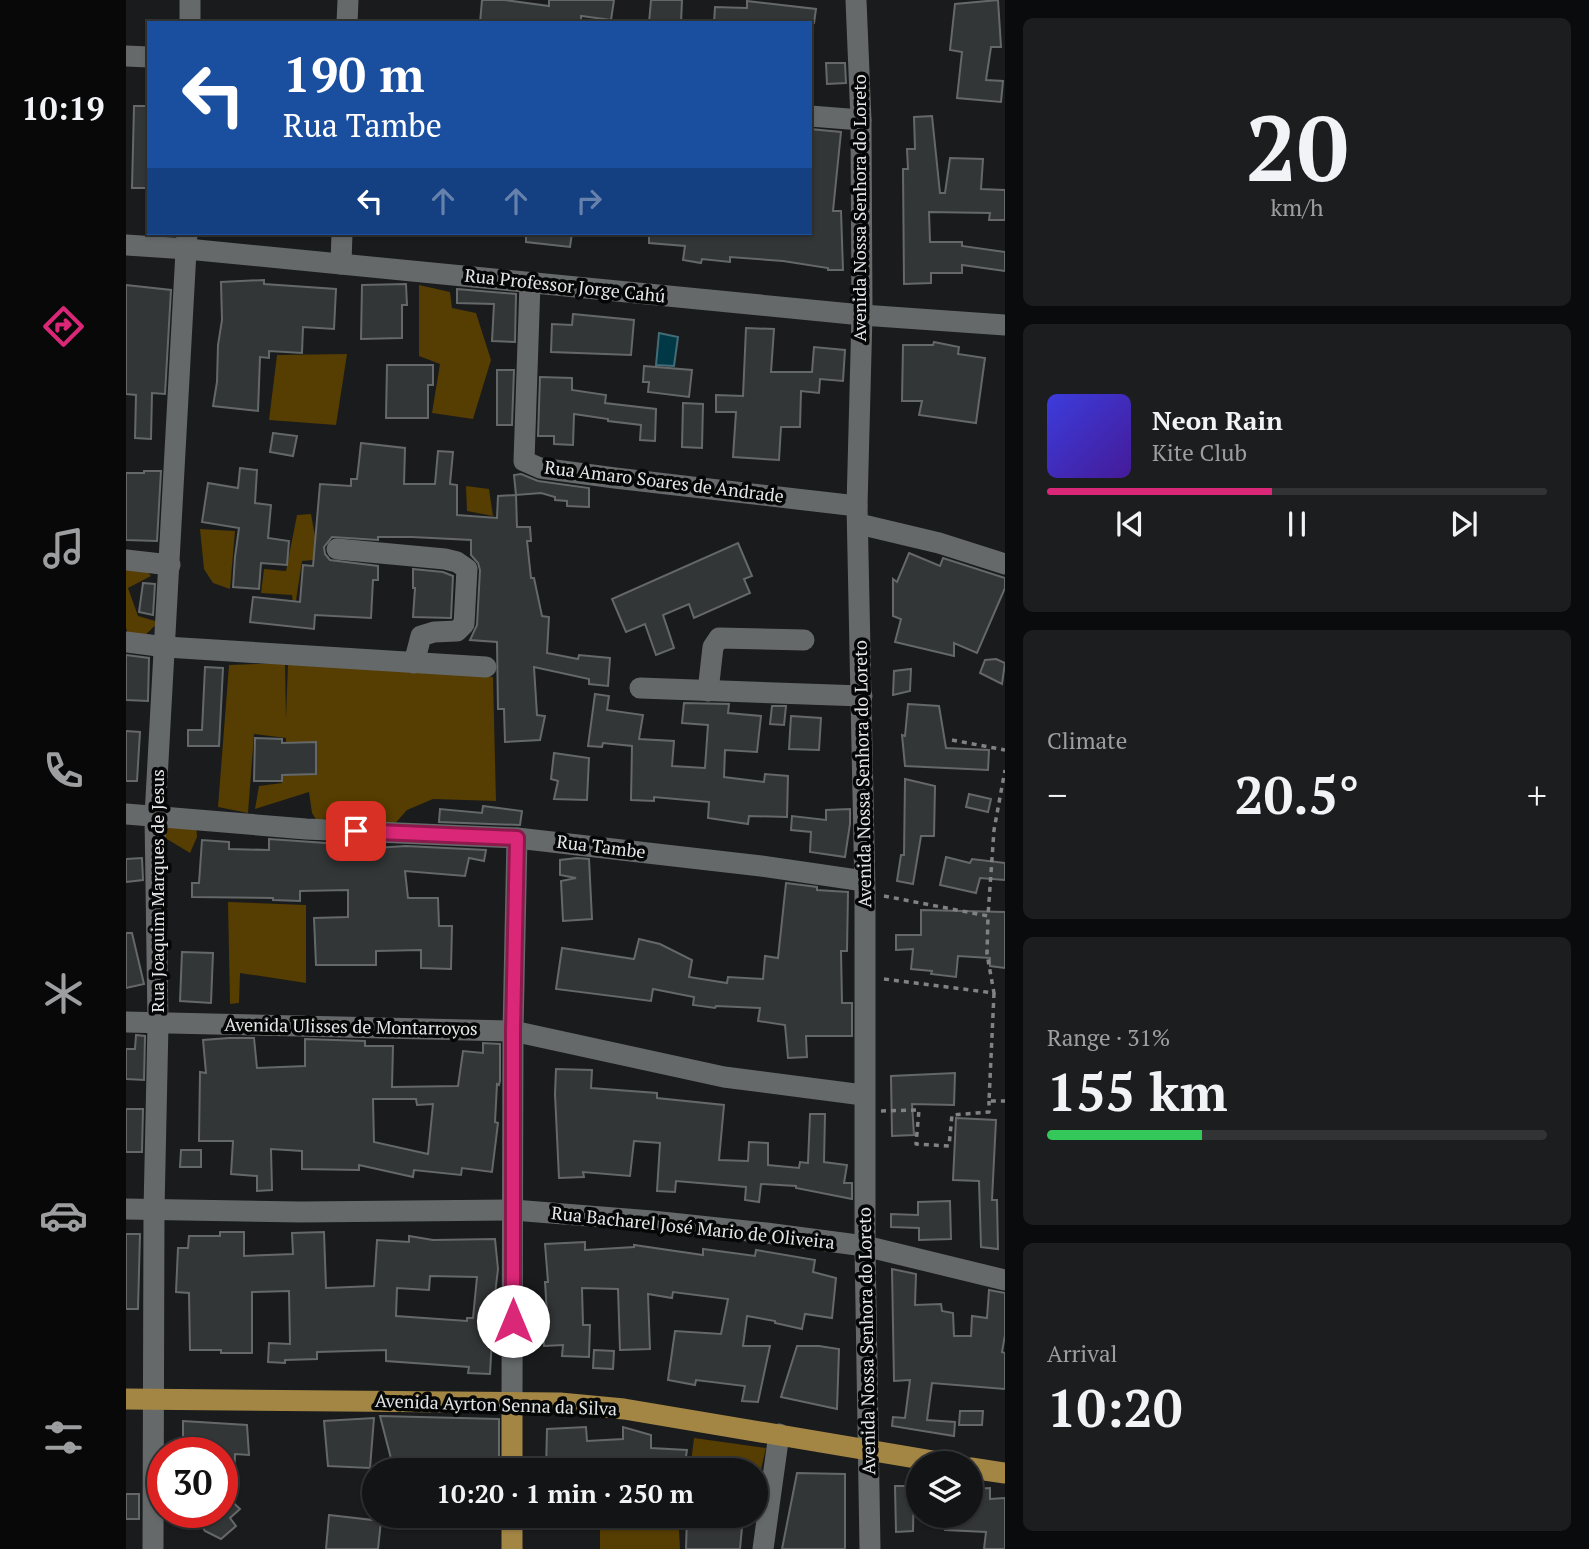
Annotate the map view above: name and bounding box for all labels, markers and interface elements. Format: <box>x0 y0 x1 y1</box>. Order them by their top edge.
text: 190 m <box>283 41 425 106</box>
icon: left <box>168 49 259 140</box>
street label: Avenida Nossa Senhora do Loreto <box>847 74 871 342</box>
text: 20 <box>1246 86 1348 207</box>
text: 10:19 <box>21 87 105 129</box>
text: Rua Tambe <box>283 104 442 146</box>
icon: left <box>351 182 389 220</box>
icon: ahead <box>424 182 462 220</box>
icon: ahead <box>497 182 535 220</box>
icon: right <box>570 182 608 220</box>
text: km/h <box>1270 192 1324 223</box>
street label: Rua Professor Jorge Cahú <box>463 263 667 307</box>
icon: directions <box>39 302 88 351</box>
text: Neon Rain <box>1152 403 1283 437</box>
text: Kite Club <box>1152 437 1247 468</box>
street label: Rua Amaro Soares de Andrade <box>543 454 785 508</box>
icon: previous <box>1111 505 1149 543</box>
icon: pause <box>1278 505 1316 543</box>
icon: next <box>1445 505 1483 543</box>
icon: music <box>39 524 88 573</box>
street label: Avenida Nossa Senhora do Loreto <box>848 640 876 908</box>
text: Climate <box>1047 725 1127 756</box>
icon: phone <box>39 746 88 795</box>
text: 20.5° <box>1234 760 1360 829</box>
street label: Rua Joaquim Marques de Jesus <box>145 769 169 1013</box>
text: − <box>1047 770 1067 820</box>
text: + <box>1527 770 1547 820</box>
pin <box>326 801 386 861</box>
icon: arrive <box>337 812 375 850</box>
street label: Rua Tambe <box>555 829 647 863</box>
icon: climate <box>39 969 88 1018</box>
street label: Avenida Ulisses de Montarroyos <box>224 1012 478 1040</box>
text: Range · 31% <box>1047 1022 1170 1053</box>
text: 155 km <box>1047 1057 1228 1126</box>
icon: car <box>39 1191 88 1240</box>
street label: Rua Bacharel José Mario de Oliveira <box>550 1200 836 1254</box>
street label: Avenida Nossa Senhora do Loreto <box>852 1207 880 1475</box>
position arrow <box>476 1284 550 1358</box>
text: Arrival <box>1047 1338 1118 1369</box>
text: 10:20 <box>1047 1373 1182 1442</box>
street label: Avenida Ayrton Senna da Silva <box>374 1388 618 1420</box>
icon: filters <box>39 1413 88 1462</box>
speed limit sign: 30 <box>147 1437 238 1528</box>
map controls <box>906 1451 983 1528</box>
button: layers <box>906 1451 983 1528</box>
text: 10:20 · 1 min · 250 m <box>436 1476 694 1510</box>

